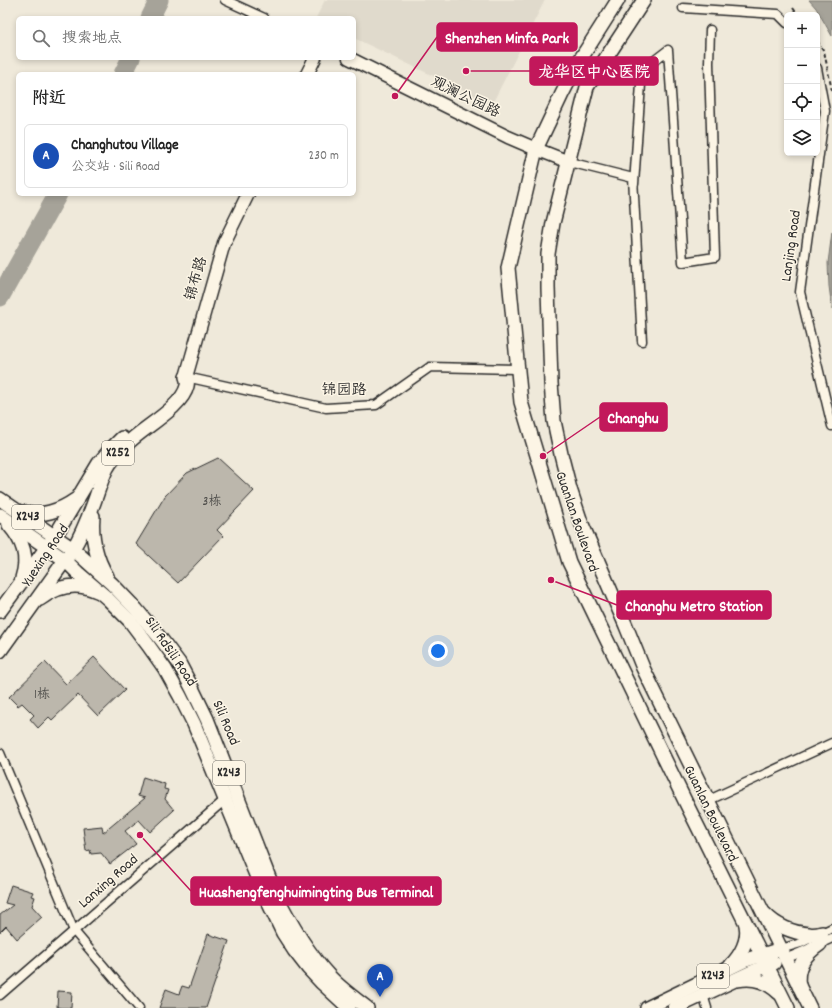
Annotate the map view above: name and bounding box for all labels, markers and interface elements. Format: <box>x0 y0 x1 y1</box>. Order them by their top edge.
map controls <box>784 12 820 156</box>
button: + <box>784 12 820 48</box>
search box <box>16 16 356 60</box>
callout: Shenzhen Minfa Park <box>437 23 577 51</box>
icon: search <box>30 27 52 49</box>
text: 搜索地点 <box>62 28 122 50</box>
text: Shenzhen Minfa Park <box>445 28 569 51</box>
button: − <box>784 48 820 84</box>
callout: 龙华区中心医院 <box>530 57 658 85</box>
text: 龙华区中心医院 <box>538 62 650 85</box>
street label: 观澜公园路 <box>426 72 504 124</box>
button: locate <box>784 84 820 120</box>
text: 附近 <box>32 88 66 112</box>
button: layers <box>784 120 820 156</box>
text: Changhutou Village <box>71 135 179 157</box>
text: A <box>42 147 50 166</box>
text: 230 m <box>309 147 339 166</box>
text: 公交站 · Sili Road <box>71 158 160 177</box>
street label: Lanjing Road <box>776 209 808 283</box>
street label: 锦布路 <box>180 254 214 304</box>
street label: 锦园路 <box>321 380 367 402</box>
callout: Changhu <box>600 403 667 431</box>
text: Changhu <box>607 408 659 431</box>
road number: X252 <box>102 441 134 465</box>
street label: Guanlan Boulevard <box>548 469 604 575</box>
house number: 3栋 <box>203 493 221 512</box>
road number: X243 <box>12 505 44 529</box>
street label: Yuexing Road <box>17 520 75 592</box>
callout: Changhu Metro Station <box>617 591 771 619</box>
text: Changhu Metro Station <box>625 596 763 619</box>
street label: Sili RdSili Road <box>138 612 202 692</box>
your location <box>428 641 448 661</box>
house number: 1栋 <box>34 686 50 705</box>
street label: Sili Road <box>206 697 244 749</box>
road number: X243 <box>213 761 245 785</box>
street label: Guanlan Boulevard <box>677 762 743 866</box>
street label: Lanxing Road <box>74 850 144 914</box>
callout: Huashengfenghuimingting Bus Terminal <box>191 877 441 905</box>
text: Huashengfenghuimingting Bus Terminal <box>199 882 433 905</box>
pin: A <box>367 964 393 997</box>
road number: X243 <box>697 964 729 988</box>

